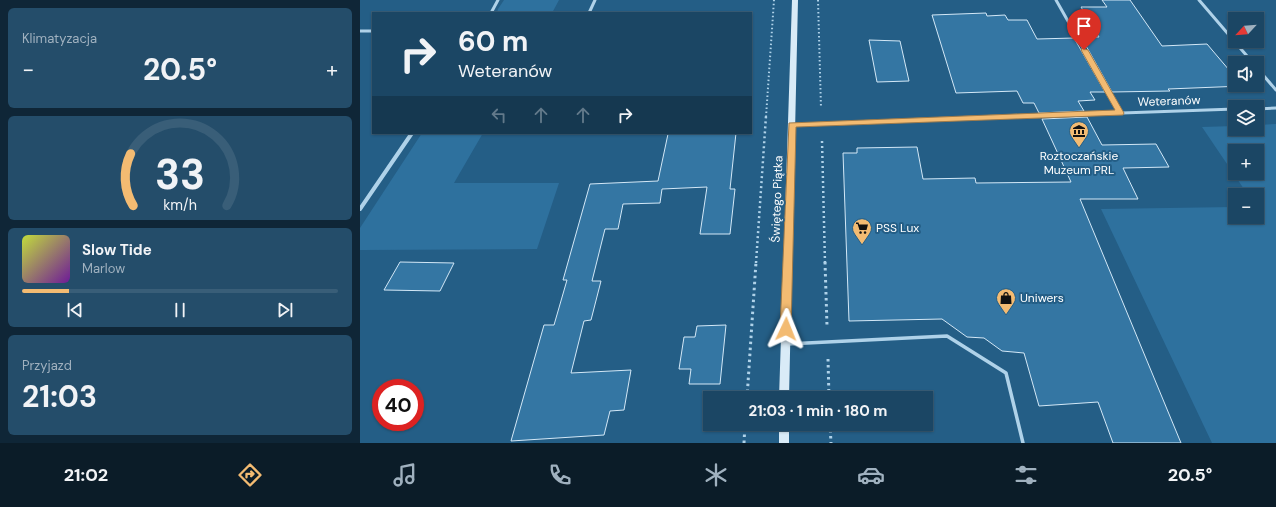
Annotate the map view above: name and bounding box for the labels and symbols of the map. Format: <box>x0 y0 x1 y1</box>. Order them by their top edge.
pin <box>1067 9 1101 50</box>
north arrow <box>1228 12 1264 48</box>
street label: Weteranów <box>1137 92 1201 110</box>
museum icon: Roztoczańskie Muzeum PRL <box>1068 120 1090 148</box>
place label: Roztoczańskie Muzeum PRL <box>1040 148 1118 178</box>
street label: Świętego Piątka <box>767 155 787 243</box>
supermarket icon: PSS Lux <box>851 217 873 245</box>
place label: PSS Lux <box>876 220 919 236</box>
shop icon: Uniwers <box>995 287 1017 315</box>
place label: Uniwers <box>1020 290 1064 306</box>
position arrow <box>765 308 807 350</box>
speed limit sign: 40 <box>372 379 424 431</box>

